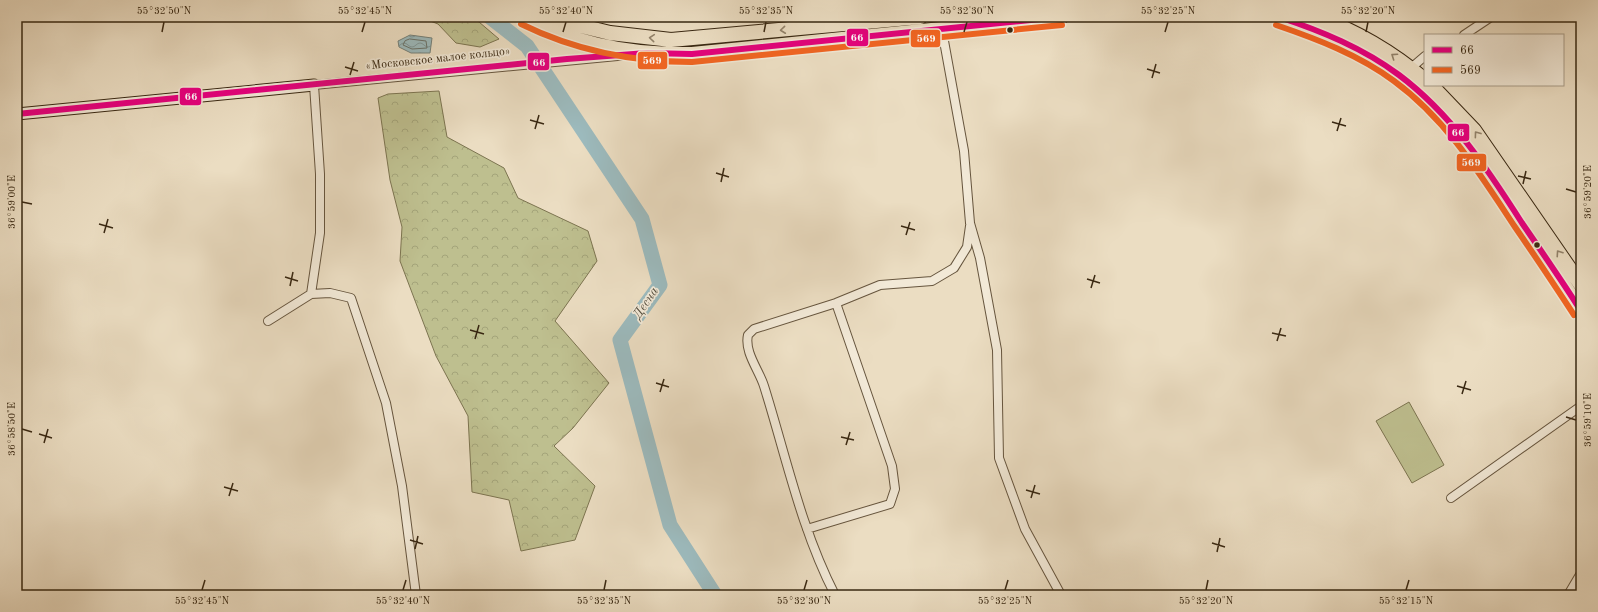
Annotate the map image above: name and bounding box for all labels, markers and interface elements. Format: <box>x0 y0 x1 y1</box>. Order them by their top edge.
text: 55°32'50"N <box>137 6 192 16</box>
text: 55°32'45"N <box>338 6 393 16</box>
text: 55°32'40"N <box>539 6 594 16</box>
text: 55°32'35"N <box>739 6 794 16</box>
text: 55°32'30"N <box>940 6 995 16</box>
text: 55°32'25"N <box>1141 6 1196 16</box>
text: 55°32'20"N <box>1341 6 1396 16</box>
one-way arrow <box>780 25 786 34</box>
unlabelled marker <box>1005 25 1015 35</box>
line badge: 66 <box>846 28 869 47</box>
line badge: 569 <box>910 29 941 48</box>
text: 66 <box>851 33 863 44</box>
one-way arrow <box>649 34 655 43</box>
text: 569 <box>916 34 936 45</box>
legend <box>1424 34 1564 86</box>
street label: «Московское малое кольцо» <box>365 45 511 73</box>
text: 66 <box>1460 45 1474 57</box>
line badge: 569 <box>637 51 668 70</box>
line badge: 66 <box>527 52 550 71</box>
one-way arrow <box>1391 54 1398 61</box>
text: 569 <box>642 56 662 67</box>
text: 66 <box>533 58 545 69</box>
text: 569 <box>1460 64 1481 77</box>
line badge: 66 <box>179 87 202 106</box>
text: 66 <box>185 92 197 103</box>
line badge: 66 <box>1447 123 1470 142</box>
text: 66 <box>1452 128 1464 139</box>
one-way arrow <box>1475 132 1482 139</box>
line badge: 569 <box>1456 153 1487 172</box>
text: 569 <box>1461 158 1481 169</box>
text: 36°59'20"E <box>1583 165 1593 219</box>
text: 36°59'00"E <box>7 175 17 229</box>
unlabelled marker <box>1532 240 1542 250</box>
one-way arrow <box>1556 250 1564 257</box>
water label: Десна <box>630 285 661 323</box>
text: 36°59'10"E <box>1583 393 1593 447</box>
text: 36°58'50"E <box>7 402 17 456</box>
text: 55°32'45"N <box>175 596 230 606</box>
text: 55°32'40"N <box>376 596 431 606</box>
text: 55°32'35"N <box>577 596 632 606</box>
text: 55°32'30"N <box>777 596 832 606</box>
text: 55°32'25"N <box>978 596 1033 606</box>
text: 55°32'20"N <box>1179 596 1234 606</box>
text: 55°32'15"N <box>1379 596 1434 606</box>

